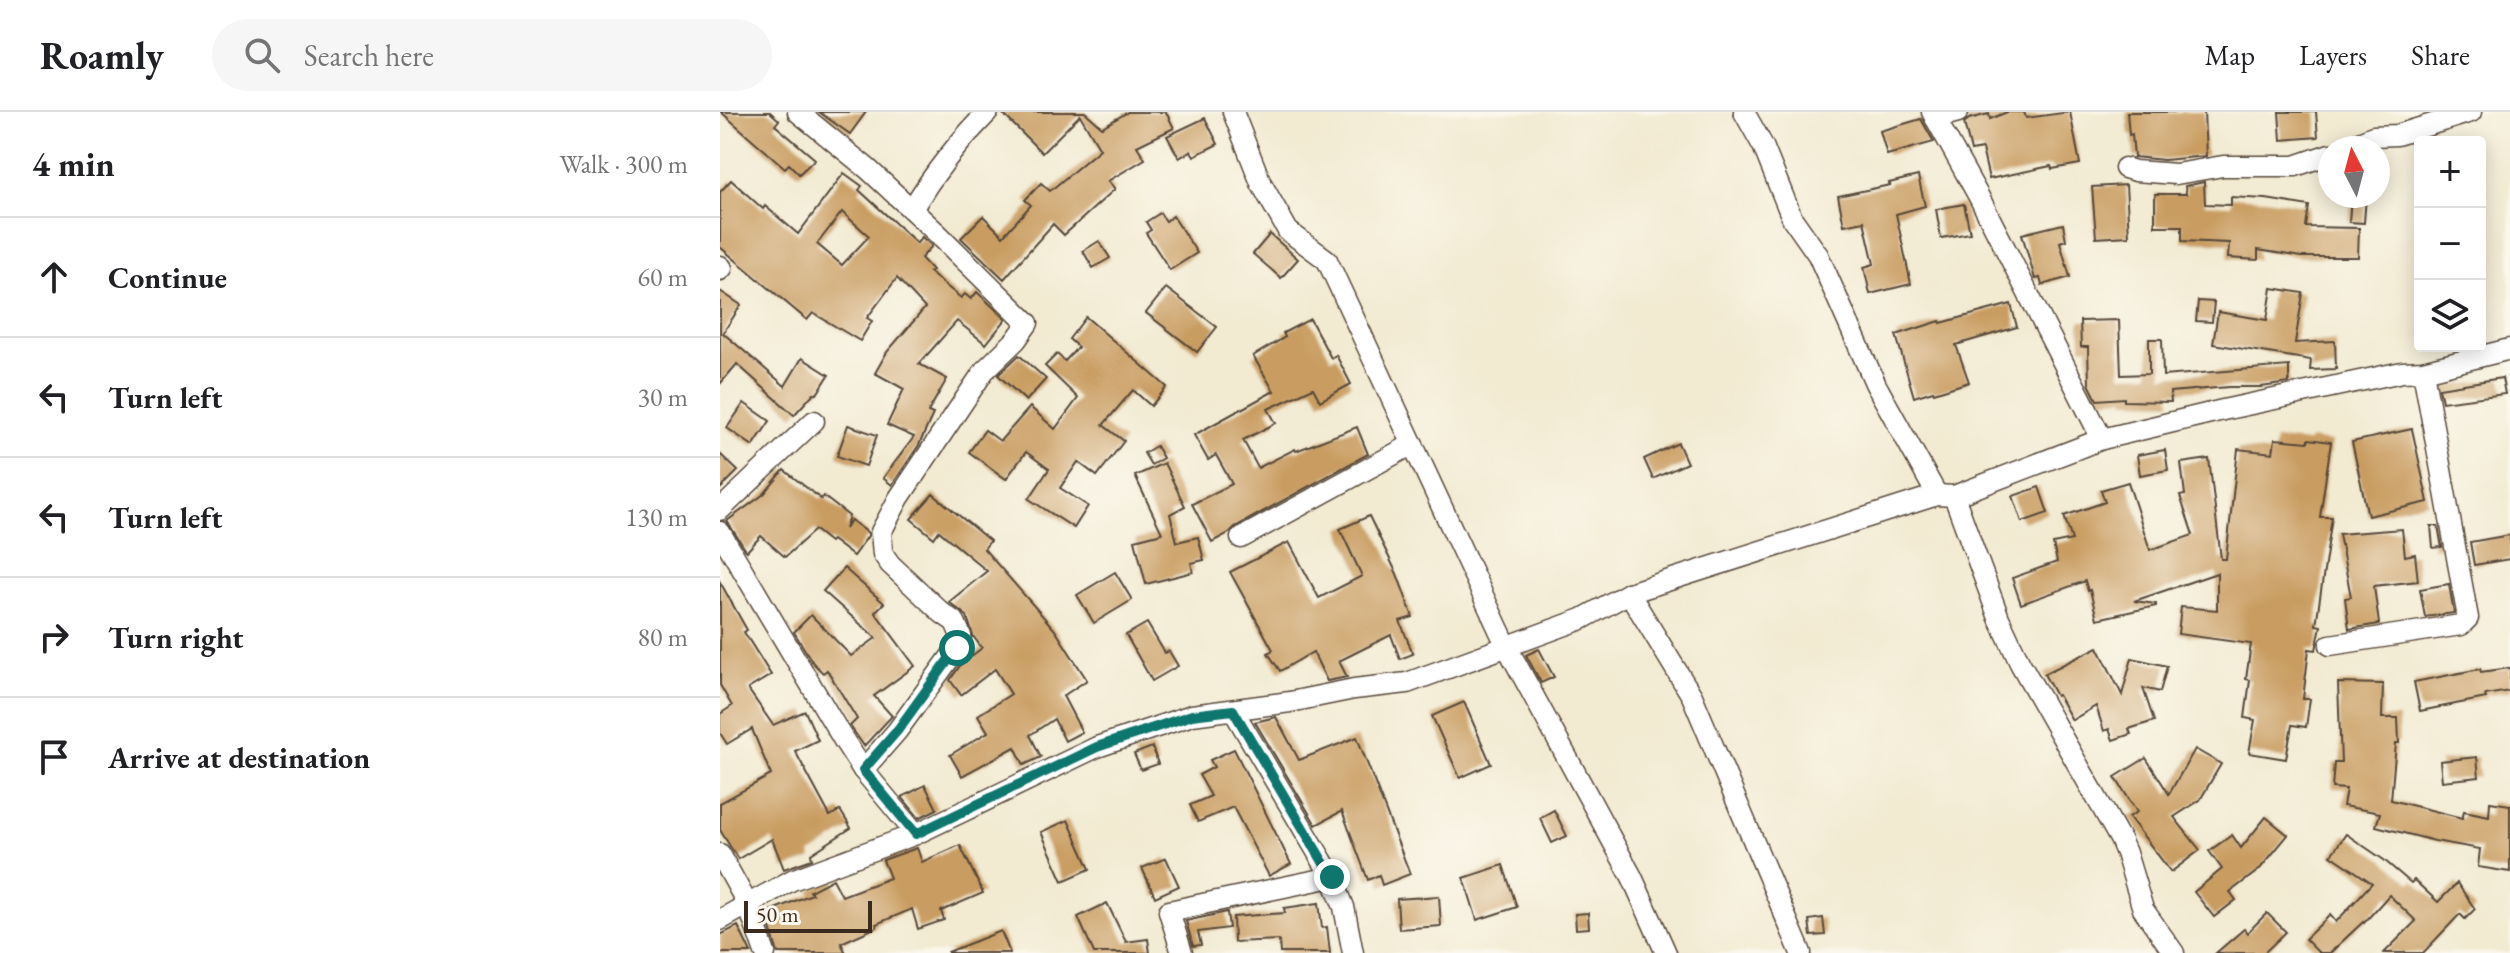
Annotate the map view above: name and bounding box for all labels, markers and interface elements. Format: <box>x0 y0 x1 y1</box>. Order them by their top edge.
search box <box>212 19 772 91</box>
text: Roamly <box>40 31 164 80</box>
icon: search <box>240 33 284 77</box>
text: Search here <box>304 36 434 75</box>
text: Map <box>2205 37 2255 73</box>
text: Layers <box>2299 37 2367 73</box>
text: Share <box>2411 37 2470 73</box>
north arrow <box>2318 136 2390 208</box>
map controls <box>2414 136 2486 352</box>
button: + <box>2414 136 2486 208</box>
text: 4 min <box>32 142 115 186</box>
text: Walk · 300 m <box>560 147 688 181</box>
button: − <box>2414 208 2486 280</box>
icon: ahead <box>32 255 76 299</box>
text: Continue <box>108 258 227 297</box>
text: 60 m <box>638 260 688 294</box>
button: layers <box>2414 280 2486 352</box>
icon: left <box>32 375 76 419</box>
text: Turn left <box>108 378 222 417</box>
text: 30 m <box>638 380 688 414</box>
icon: left <box>32 495 76 539</box>
text: Turn left <box>108 498 222 537</box>
text: 130 m <box>625 500 688 534</box>
icon: right <box>32 615 76 659</box>
text: Turn right <box>108 618 244 657</box>
text: 80 m <box>638 620 688 654</box>
route start <box>939 630 975 666</box>
icon: arrive <box>32 735 76 779</box>
text: Arrive at destination <box>108 738 370 777</box>
route end <box>1314 859 1350 895</box>
scale bar <box>744 897 872 933</box>
text: 50 m <box>756 900 799 929</box>

